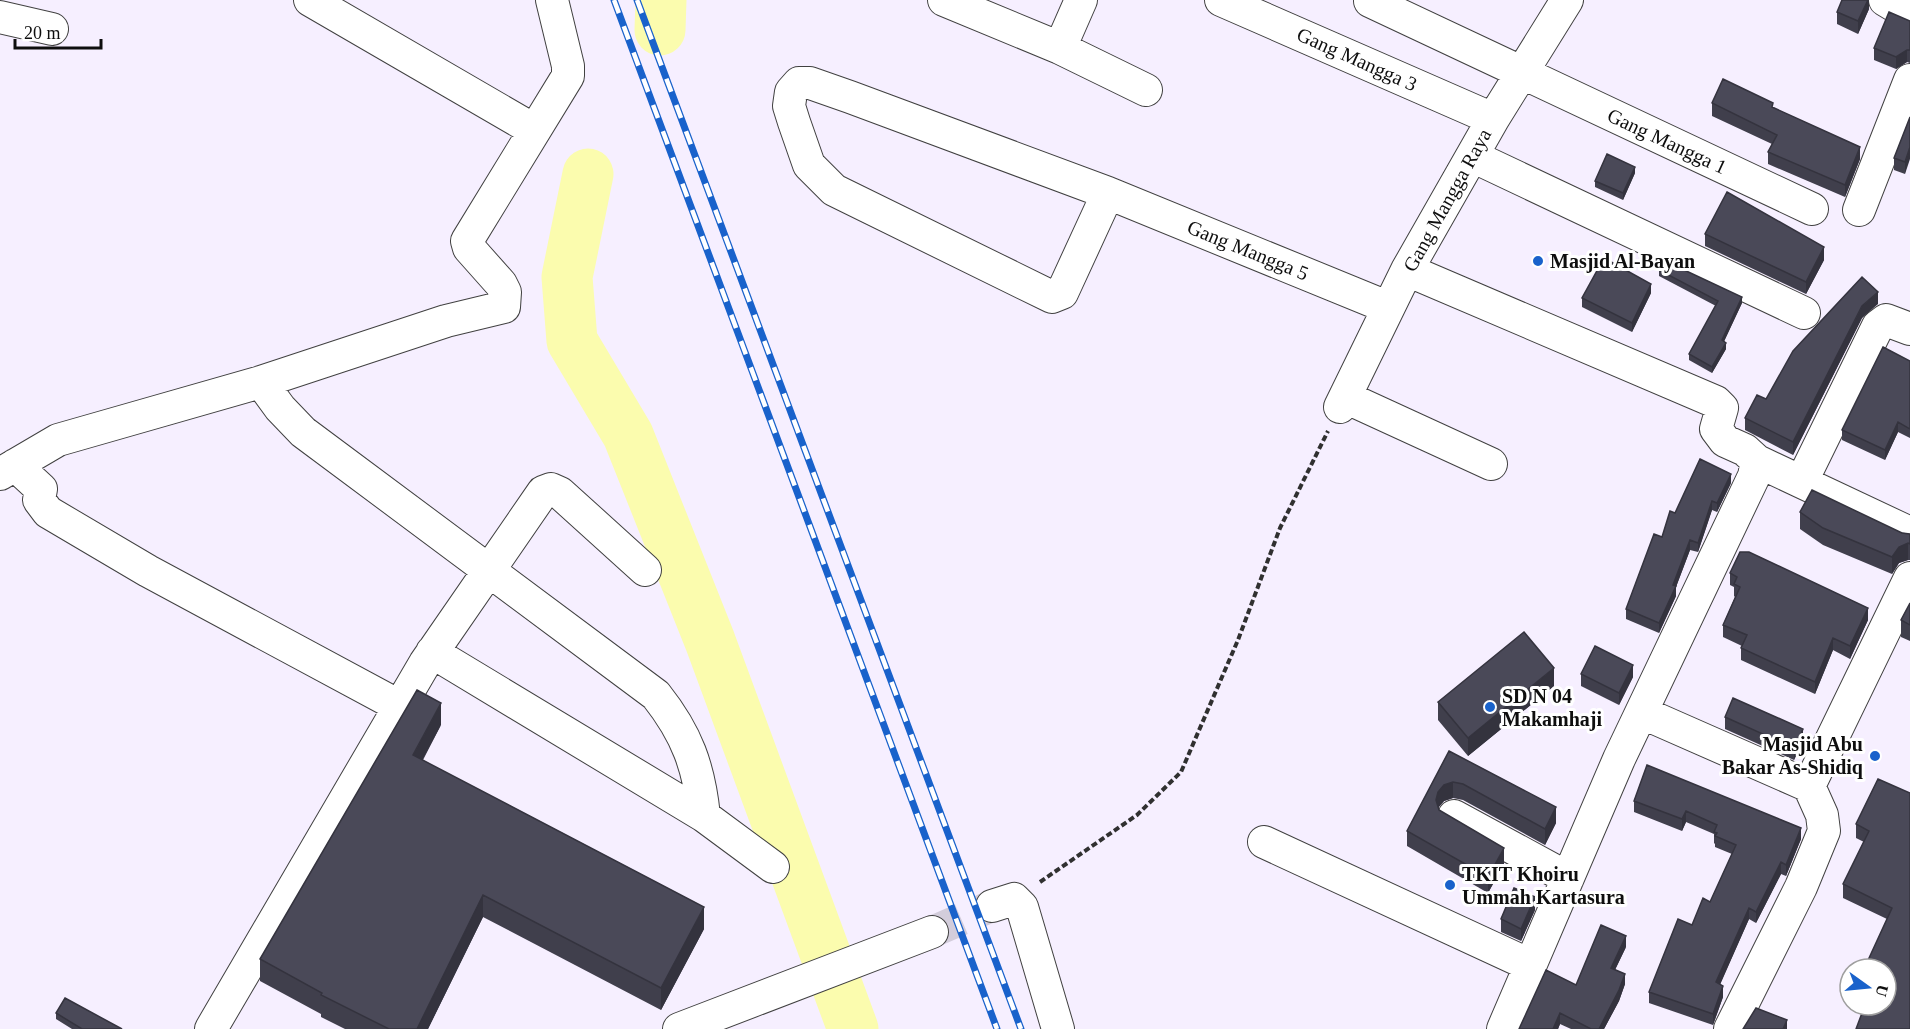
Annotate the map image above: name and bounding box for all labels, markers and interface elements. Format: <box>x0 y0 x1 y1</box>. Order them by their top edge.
scale bar <box>15 12 100 50</box>
text: 20 m <box>24 23 61 43</box>
street label: Gang Mangga 3 <box>1293 23 1420 96</box>
street label: Gang Mangga 1 <box>1604 104 1730 179</box>
street label: Gang Mangga Raya <box>1399 125 1496 276</box>
street label: Gang Mangga 5 <box>1184 216 1312 285</box>
place label: Masjid Al-Bayan <box>1550 250 1695 273</box>
marker: Masjid Al-Bayan <box>1531 254 1545 268</box>
place label: SD N 04 Makamhaji <box>1502 685 1602 731</box>
marker: SD N 04 Makamhaji <box>1483 700 1497 714</box>
place label: Masjid Abu Bakar As-Shidiq <box>1722 733 1863 779</box>
marker: Masjid Abu Bakar As-Shidiq <box>1868 749 1882 763</box>
place label: TKIT Khoiru Ummah Kartasura <box>1462 863 1625 908</box>
marker: TKIT Khoiru Ummah Kartasura <box>1443 878 1457 892</box>
north arrow <box>1838 957 1898 1017</box>
text: U <box>1872 983 1892 999</box>

